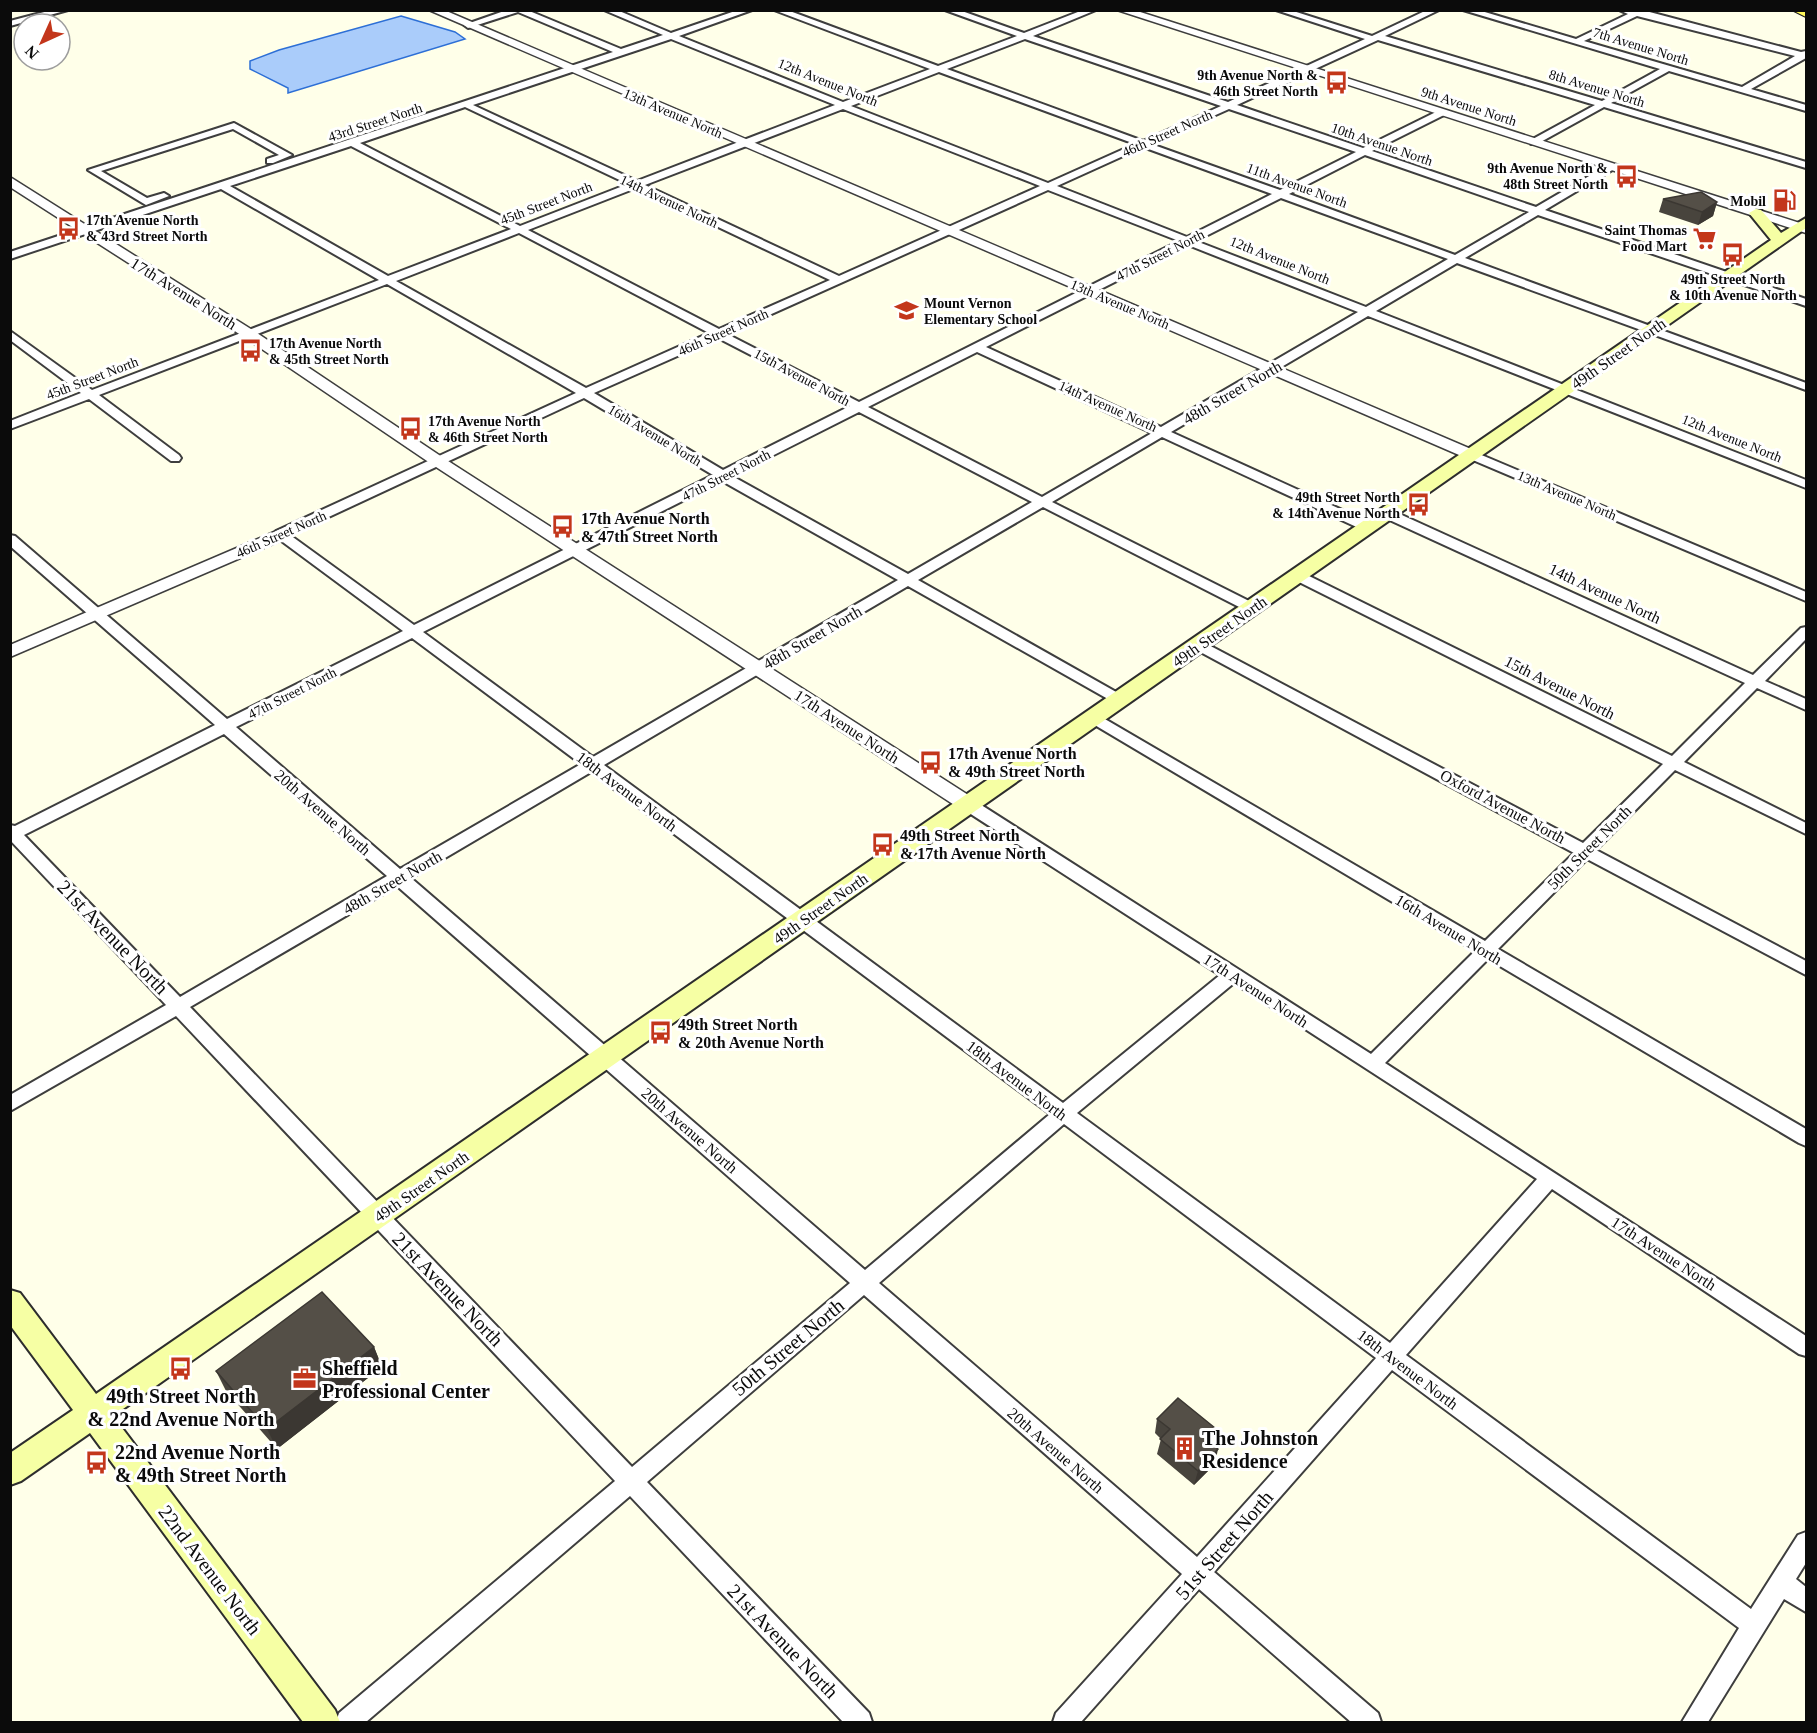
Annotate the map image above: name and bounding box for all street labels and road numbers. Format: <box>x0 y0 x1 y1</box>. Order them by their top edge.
street label: 7th Avenue North <box>1591 25 1691 68</box>
street label: 12th Avenue North <box>776 56 880 109</box>
street label: 8th Avenue North <box>1547 67 1647 110</box>
street label: 9th Avenue North <box>1419 84 1518 129</box>
street label: 13th Avenue North <box>621 86 725 141</box>
street label: 43rd Street North <box>326 100 424 145</box>
street label: 46th Street North <box>1120 107 1215 160</box>
street label: 10th Avenue North <box>1329 120 1435 169</box>
street label: 11th Avenue North <box>1245 160 1349 211</box>
street label: 14th Avenue North <box>617 172 720 231</box>
street label: 45th Street North <box>498 179 594 228</box>
street label: 47th Street North <box>1114 227 1207 284</box>
street label: 12th Avenue North <box>1228 234 1332 287</box>
street label: 17th Avenue North <box>128 254 240 333</box>
street label: 13th Avenue North <box>1068 277 1172 332</box>
street label: 46th Street North <box>676 306 771 359</box>
street label: 49th Street North <box>1568 315 1669 392</box>
street label: 15th Avenue North <box>751 346 852 409</box>
street label: 45th Street North <box>44 354 140 403</box>
street label: 48th Street North <box>1180 357 1285 428</box>
street label: 14th Avenue North <box>1056 378 1159 435</box>
street label: 16th Avenue North <box>605 402 704 469</box>
street label: 12th Avenue North <box>1680 412 1784 465</box>
street label: 47th Street North <box>680 447 773 504</box>
street label: 13th Avenue North <box>1515 468 1619 523</box>
street label: 46th Street North <box>234 508 329 561</box>
street label: 14th Avenue North <box>1546 560 1663 627</box>
street label: 49th Street North <box>1169 593 1270 670</box>
street label: 48th Street North <box>760 602 865 673</box>
street label: 15th Avenue North <box>1502 652 1618 723</box>
street label: 47th Street North <box>246 665 339 722</box>
street label: 17th Avenue North <box>791 686 902 767</box>
street label: 18th Avenue North <box>573 748 680 835</box>
street label: 20th Avenue North <box>271 766 374 859</box>
street label: Oxford Avenue North <box>1437 766 1568 847</box>
street label: 50th Street North <box>1544 802 1635 893</box>
street label: 48th Street North <box>340 847 445 918</box>
street label: 49th Street North <box>770 870 871 947</box>
street label: 21st Avenue North <box>53 876 173 998</box>
street label: 16th Avenue North <box>1392 891 1505 968</box>
street label: 17th Avenue North <box>1200 950 1311 1031</box>
street label: 18th Avenue North <box>963 1037 1070 1124</box>
street label: 20th Avenue North <box>638 1084 741 1177</box>
street label: 49th Street North <box>371 1148 472 1225</box>
street label: 17th Avenue North <box>1608 1213 1719 1294</box>
street label: 21st Avenue North <box>388 1228 508 1350</box>
street label: 50th Street North <box>728 1294 848 1400</box>
street label: 18th Avenue North <box>1354 1326 1461 1413</box>
street label: 20th Avenue North <box>1004 1404 1107 1497</box>
street label: 51st Street North <box>1171 1486 1277 1604</box>
street label: 22nd Avenue North <box>154 1501 266 1639</box>
street label: 21st Avenue North <box>723 1580 843 1702</box>

